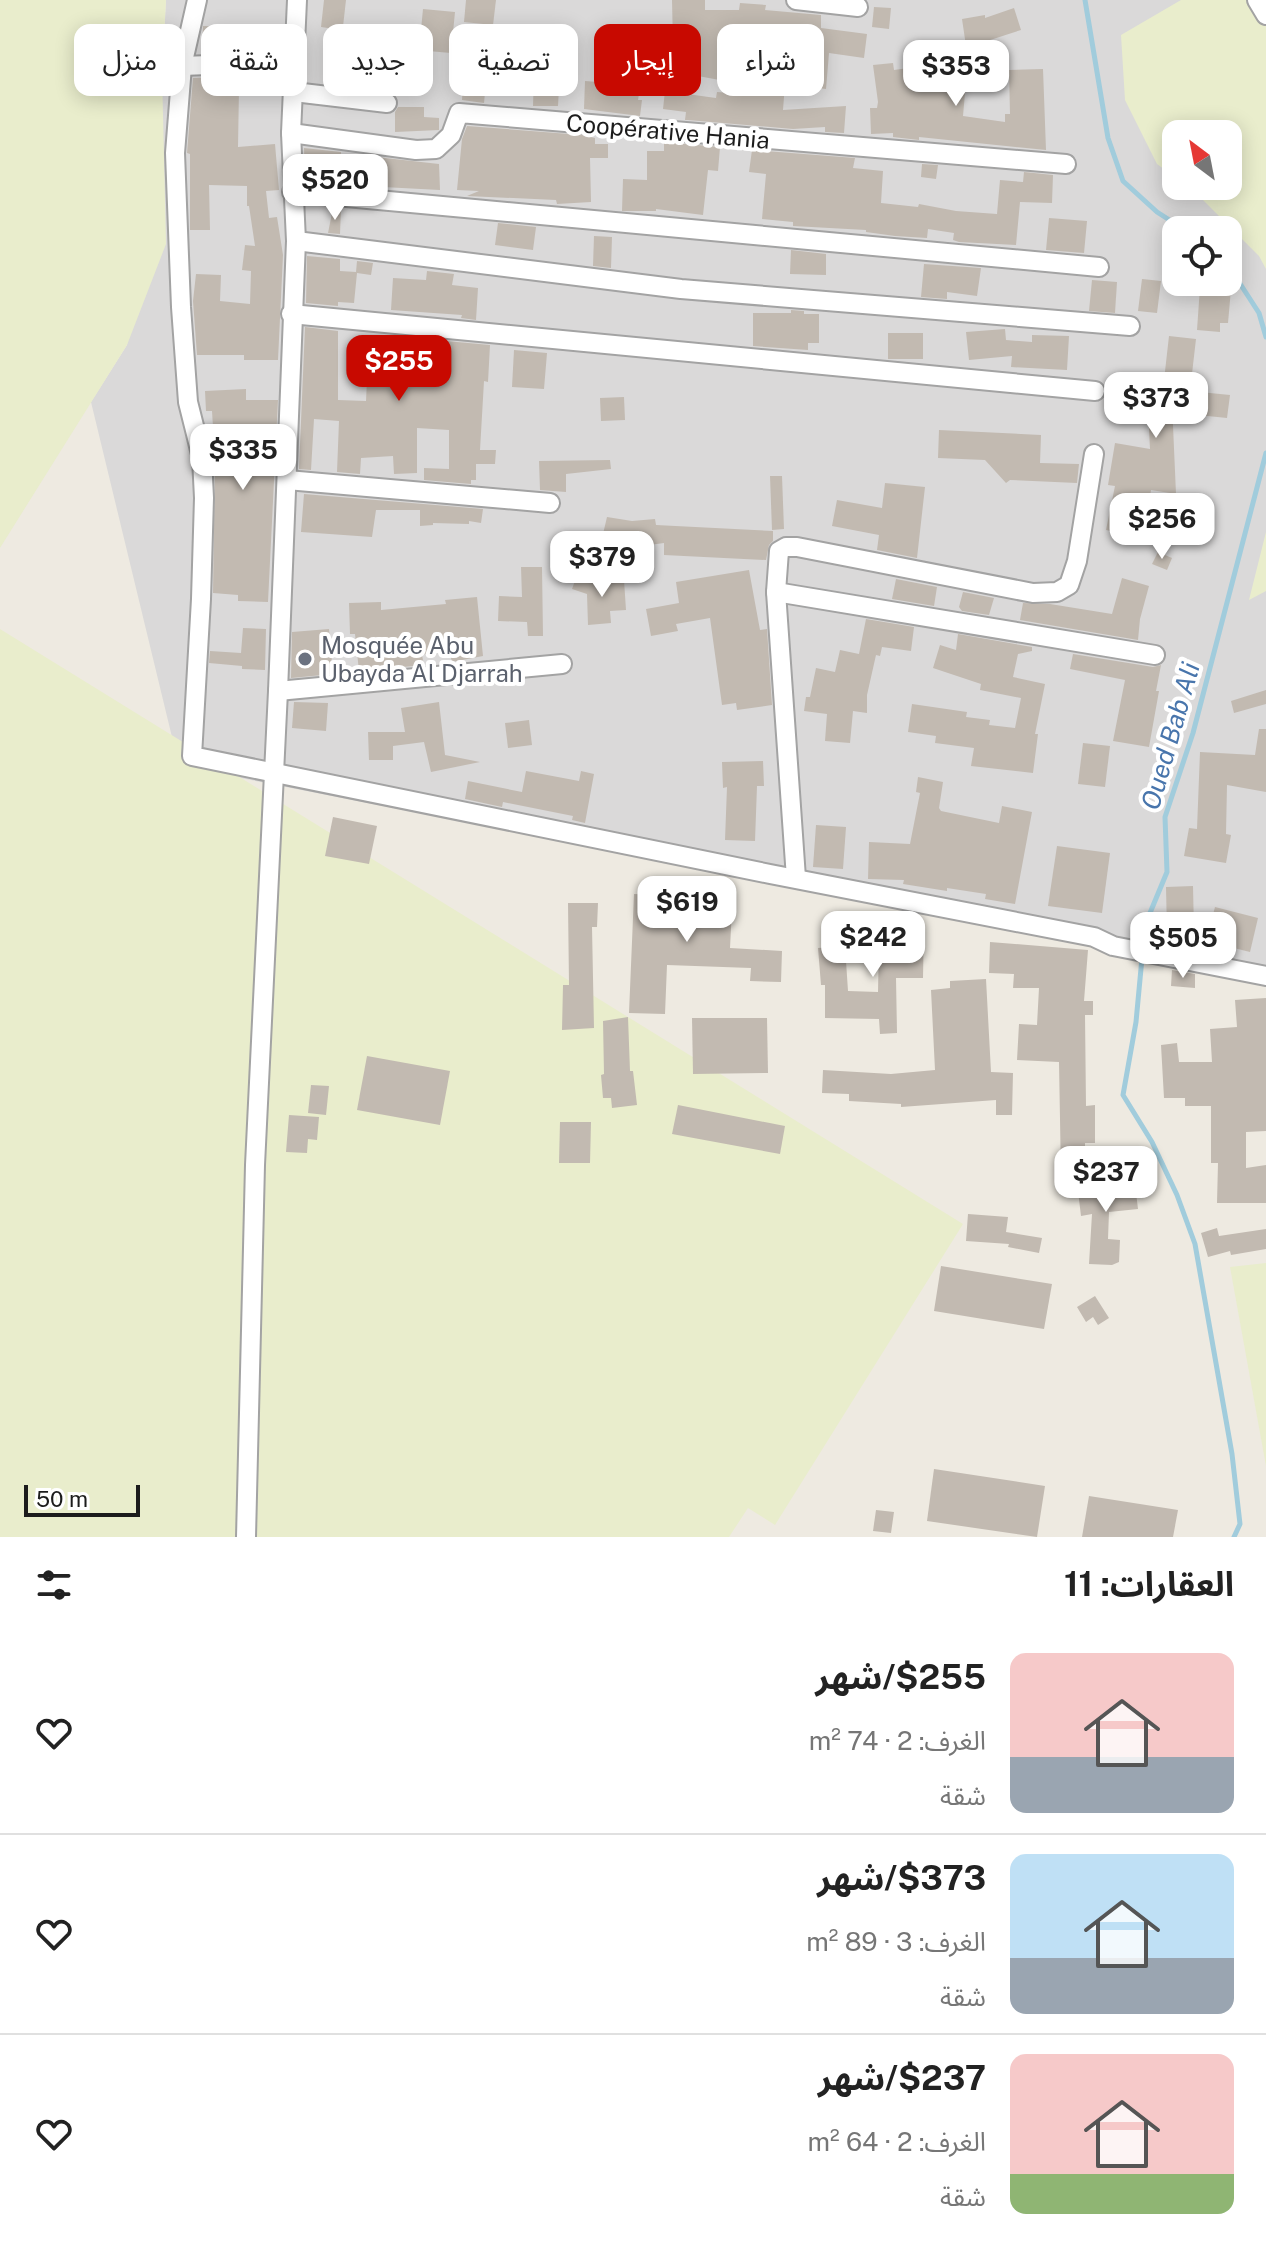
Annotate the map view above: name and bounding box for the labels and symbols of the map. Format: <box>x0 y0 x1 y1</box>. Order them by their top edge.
pin: $353 <box>909 40 1003 108</box>
street label: Coopérative Hania <box>565 108 771 154</box>
north arrow <box>1162 120 1242 200</box>
pin: $520 <box>288 154 382 222</box>
pin: $255 <box>352 335 446 403</box>
pin: $373 <box>1109 372 1203 440</box>
pin: $335 <box>196 424 290 492</box>
pin: $256 <box>1115 493 1209 561</box>
pin: $379 <box>555 531 649 599</box>
place label: Mosquée Abu Ubayda Al Djarrah <box>321 631 523 687</box>
marker: Mosquée Abu Ubayda Al Djarrah <box>296 650 314 668</box>
water label: Oued Bab Ali <box>1134 658 1206 813</box>
pin: $619 <box>640 876 734 944</box>
pin: $242 <box>826 911 920 979</box>
pin: $505 <box>1136 912 1230 980</box>
pin: $237 <box>1059 1146 1153 1214</box>
scale bar <box>24 1481 140 1517</box>

